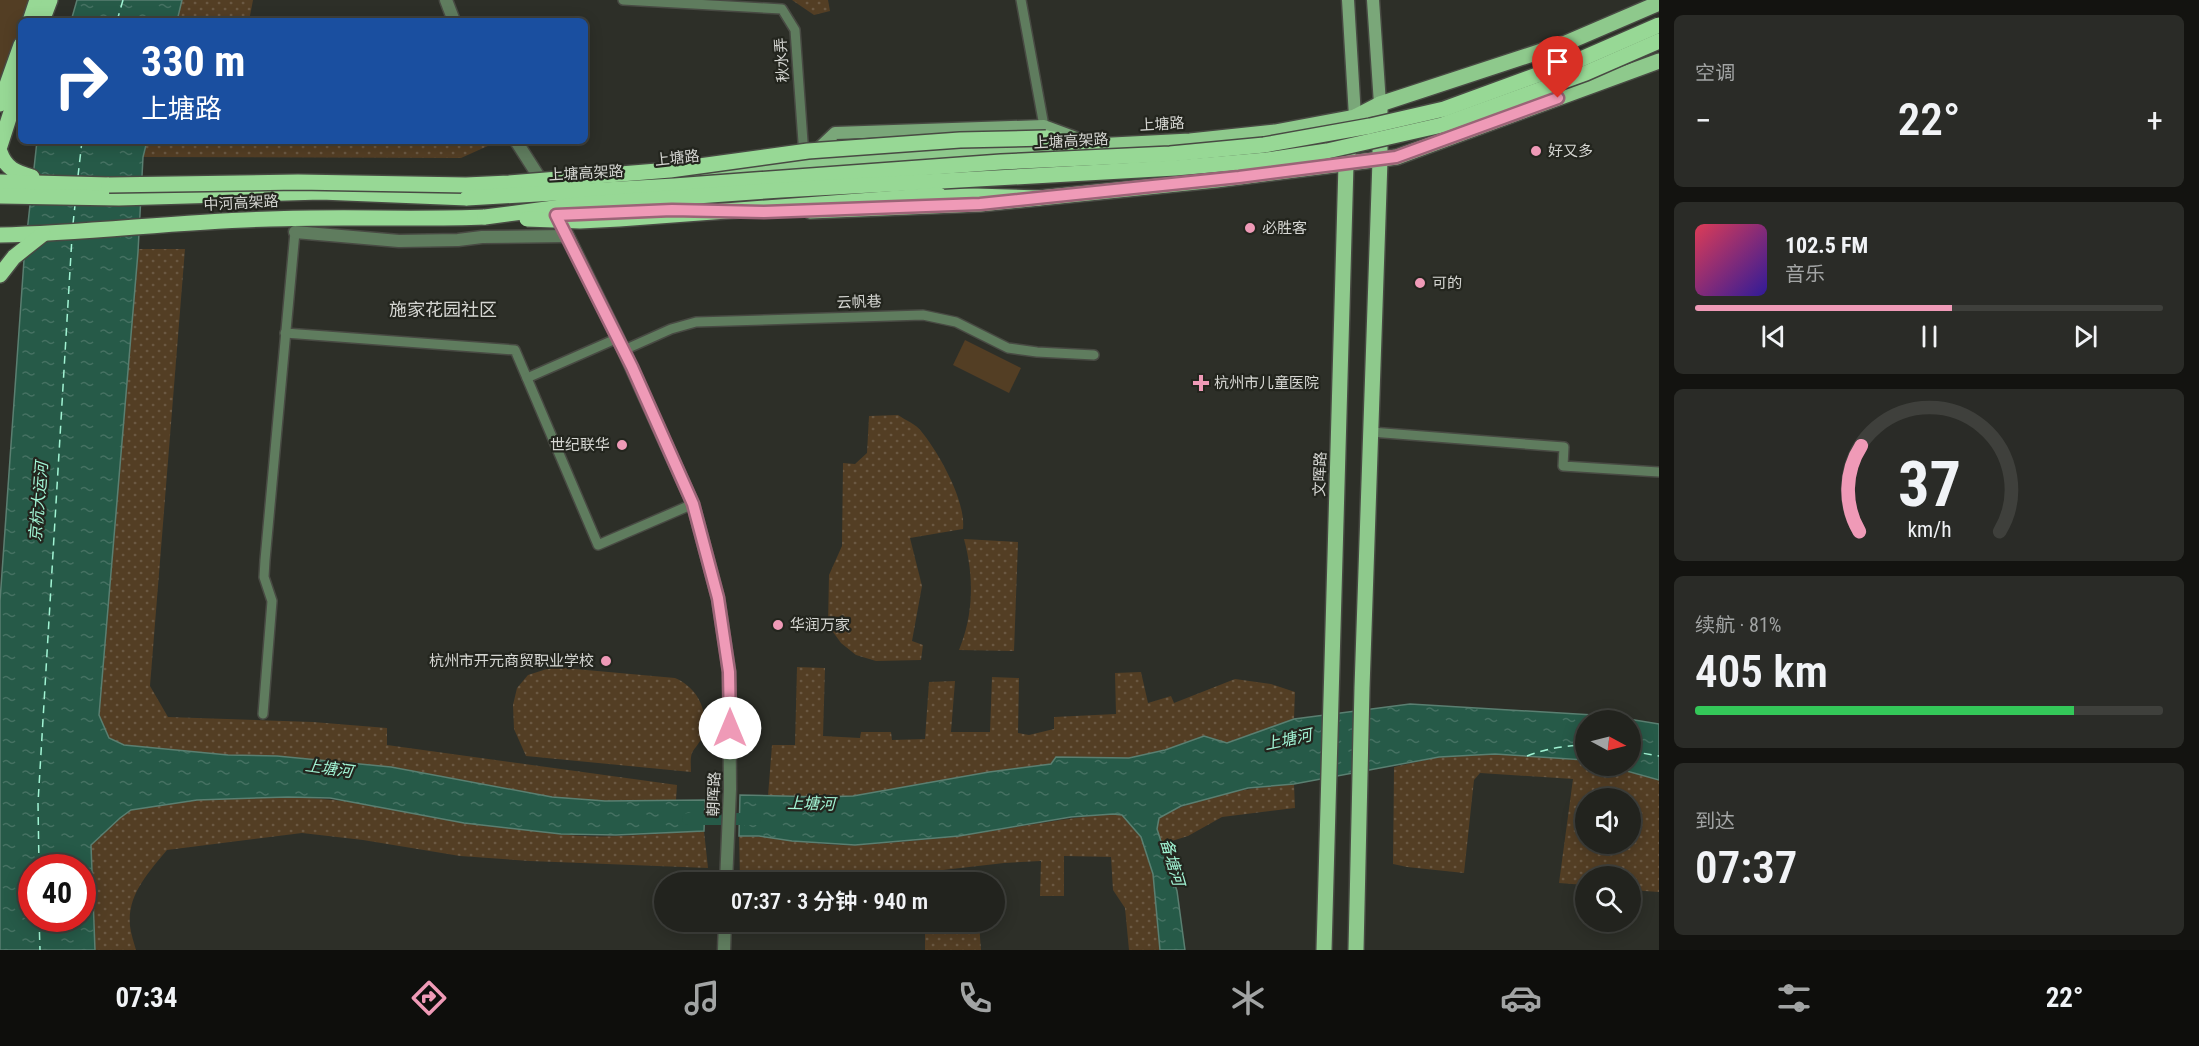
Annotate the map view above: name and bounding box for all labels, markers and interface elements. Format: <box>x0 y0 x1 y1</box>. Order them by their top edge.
pin <box>1532 36 1583 98</box>
text: 330 m <box>141 37 246 86</box>
street label: 秋水弄 <box>771 37 793 83</box>
icon: right <box>42 42 120 120</box>
icon: arrive <box>1541 45 1574 78</box>
text: 空调 <box>1695 61 1735 85</box>
text: 上塘路 <box>141 93 222 125</box>
text: 22° <box>1898 93 1960 146</box>
text: − <box>1695 101 1712 140</box>
text: + <box>2147 101 2163 140</box>
street label: 上塘路 <box>1139 114 1185 134</box>
street label: 上塘高架路 <box>1033 130 1109 152</box>
place label: 好又多 <box>1548 142 1593 160</box>
marker: 好又多 <box>1529 144 1543 158</box>
street label: 上塘路 <box>654 147 700 169</box>
street label: 上塘高架路 <box>548 162 624 184</box>
street label: 中河高架路 <box>203 192 279 214</box>
place label: 必胜客 <box>1262 219 1307 237</box>
marker: 必胜客 <box>1243 221 1257 235</box>
text: 102.5 FM <box>1785 233 1868 258</box>
text: 音乐 <box>1785 262 1825 286</box>
place label: 可的 <box>1432 274 1462 292</box>
marker: 可的 <box>1413 276 1427 290</box>
street label: 云帆巷 <box>836 292 882 312</box>
district label: 施家花园社区 <box>389 299 497 320</box>
icon: previous <box>1757 320 1790 353</box>
icon: pause <box>1913 320 1946 353</box>
icon: next <box>2069 320 2102 353</box>
marker: 杭州市儿童医院 <box>1192 374 1210 392</box>
place label: 杭州市儿童医院 <box>1214 374 1319 392</box>
place label: 世纪联华 <box>550 436 610 454</box>
marker: 世纪联华 <box>615 438 629 452</box>
text: 37 <box>1897 448 1961 521</box>
street label: 文晖路 <box>1310 451 1330 497</box>
water label: 京杭大运河 <box>26 458 52 543</box>
text: km/h <box>1907 517 1951 542</box>
text: 续航 · 81% <box>1695 613 1781 637</box>
place label: 华润万家 <box>790 616 850 634</box>
marker: 华润万家 <box>771 618 785 632</box>
text: 405 km <box>1695 645 1828 698</box>
place label: 杭州市开元商贸职业学校 <box>429 652 594 670</box>
marker: 杭州市开元商贸职业学校 <box>599 654 613 668</box>
position arrow <box>698 696 762 760</box>
north arrow <box>1575 710 1641 776</box>
map controls <box>1575 710 1641 932</box>
water label: 上塘河 <box>1263 725 1316 754</box>
water label: 上塘河 <box>304 756 357 782</box>
street label: 朝晖路 <box>704 771 724 817</box>
button: sound <box>1575 788 1641 854</box>
water label: 上塘河 <box>787 794 838 813</box>
text: 到达 <box>1695 809 1735 833</box>
water label: 备塘河 <box>1157 836 1189 891</box>
text: 07:37 <box>1695 841 1797 894</box>
speed limit sign: 40 <box>18 854 96 932</box>
button: search <box>1575 866 1641 932</box>
text: 07:37 · 3 分钟 · 940 m <box>731 889 928 914</box>
icon: directions <box>408 977 450 1019</box>
icon: music <box>681 977 723 1019</box>
icon: phone <box>954 977 996 1019</box>
icon: climate <box>1227 977 1269 1019</box>
icon: car <box>1500 977 1542 1019</box>
icon: filters <box>1773 977 1815 1019</box>
text: 07:34 <box>115 982 177 1014</box>
text: 22° <box>2046 982 2083 1014</box>

